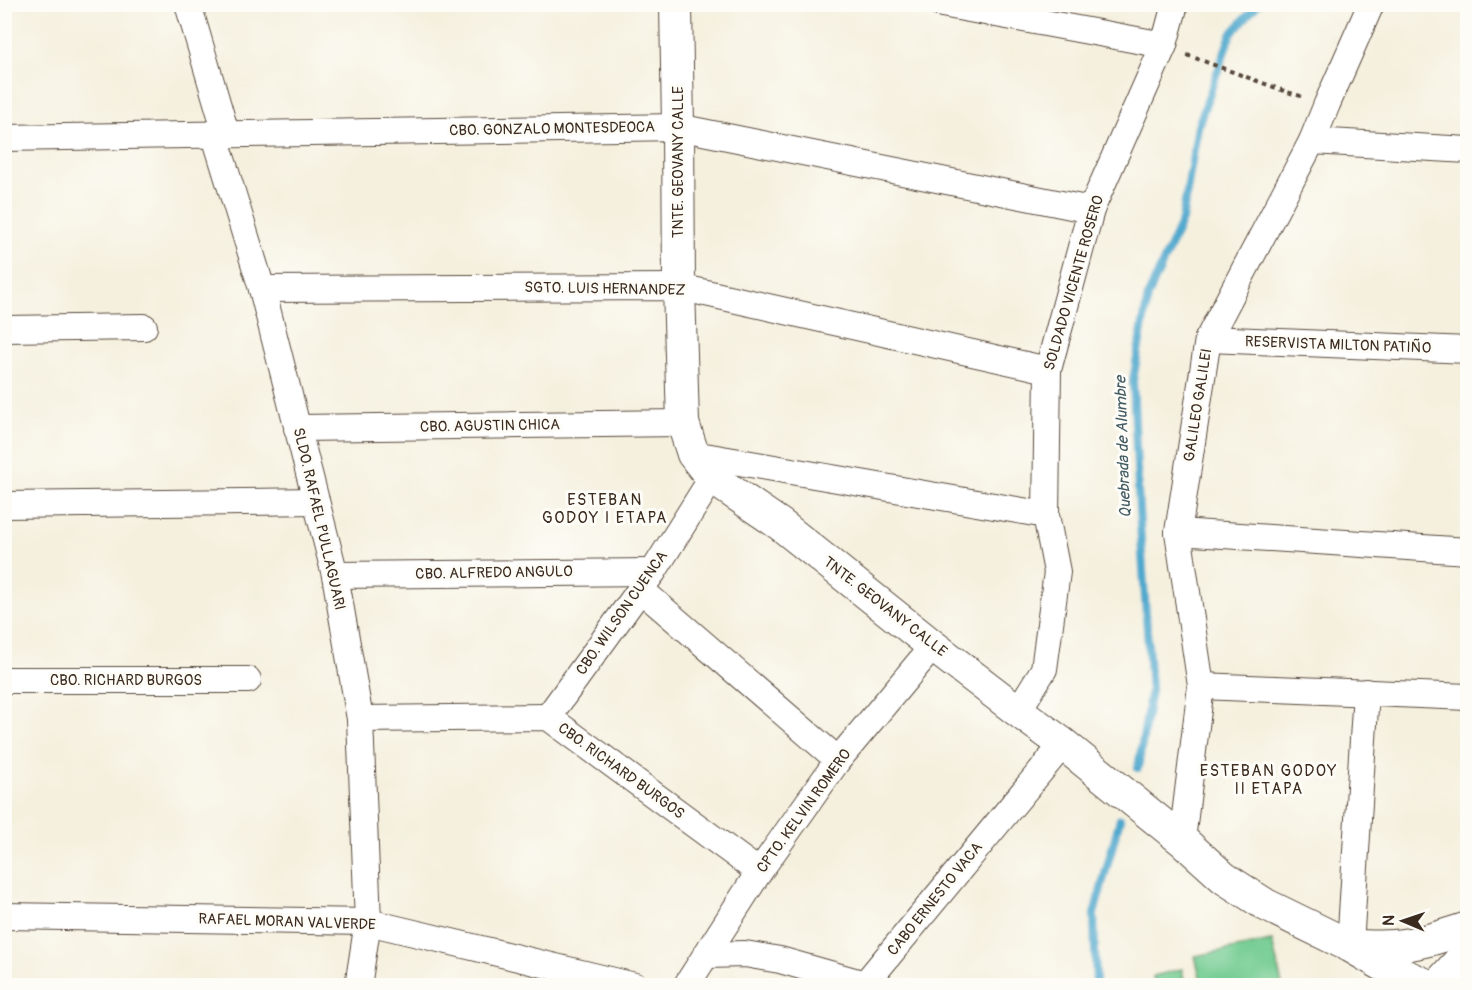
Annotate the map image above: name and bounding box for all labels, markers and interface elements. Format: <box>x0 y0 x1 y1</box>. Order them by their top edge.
street label: TNTE. GEOVANY CALLE <box>669 86 688 238</box>
street label: CBO. GONZALO MONTESDEOCA <box>449 118 655 140</box>
street label: SOLDADO VICENTE ROSERO <box>1040 193 1108 373</box>
street label: SGTO. LUIS HERNANDEZ <box>524 278 686 300</box>
street label: RESERVISTA MILTON PATIÑO <box>1245 332 1431 358</box>
street label: GALILEO GALILEI <box>1180 347 1216 463</box>
water label: Quebrada de Alumbre <box>1110 374 1135 518</box>
street label: CBO. AGUSTIN CHICA <box>420 415 560 437</box>
street label: SLDO. RAFAEL PULLAGUARI <box>289 426 349 612</box>
district label: ESTEBAN GODOY I ETAPA <box>542 490 668 528</box>
street label: CBO. WILSON CUENCA <box>572 547 672 679</box>
street label: TNTE. GEOVANY CALLE <box>819 553 951 661</box>
street label: CBO. ALFREDO ANGULO <box>415 562 573 584</box>
street label: CBO. RICHARD BURGOS <box>50 671 202 690</box>
street label: CBO. RICHARD BURGOS <box>554 719 688 823</box>
street label: CPTO. KELVIN ROMERO <box>753 745 855 877</box>
district label: ESTEBAN GODOY II ETAPA <box>1200 761 1338 799</box>
street label: CABO ERNESTO VACA <box>883 838 987 960</box>
north arrow <box>1373 891 1433 951</box>
street label: RAFAEL MORAN VALVERDE <box>198 909 376 935</box>
text: N <box>1379 915 1399 926</box>

